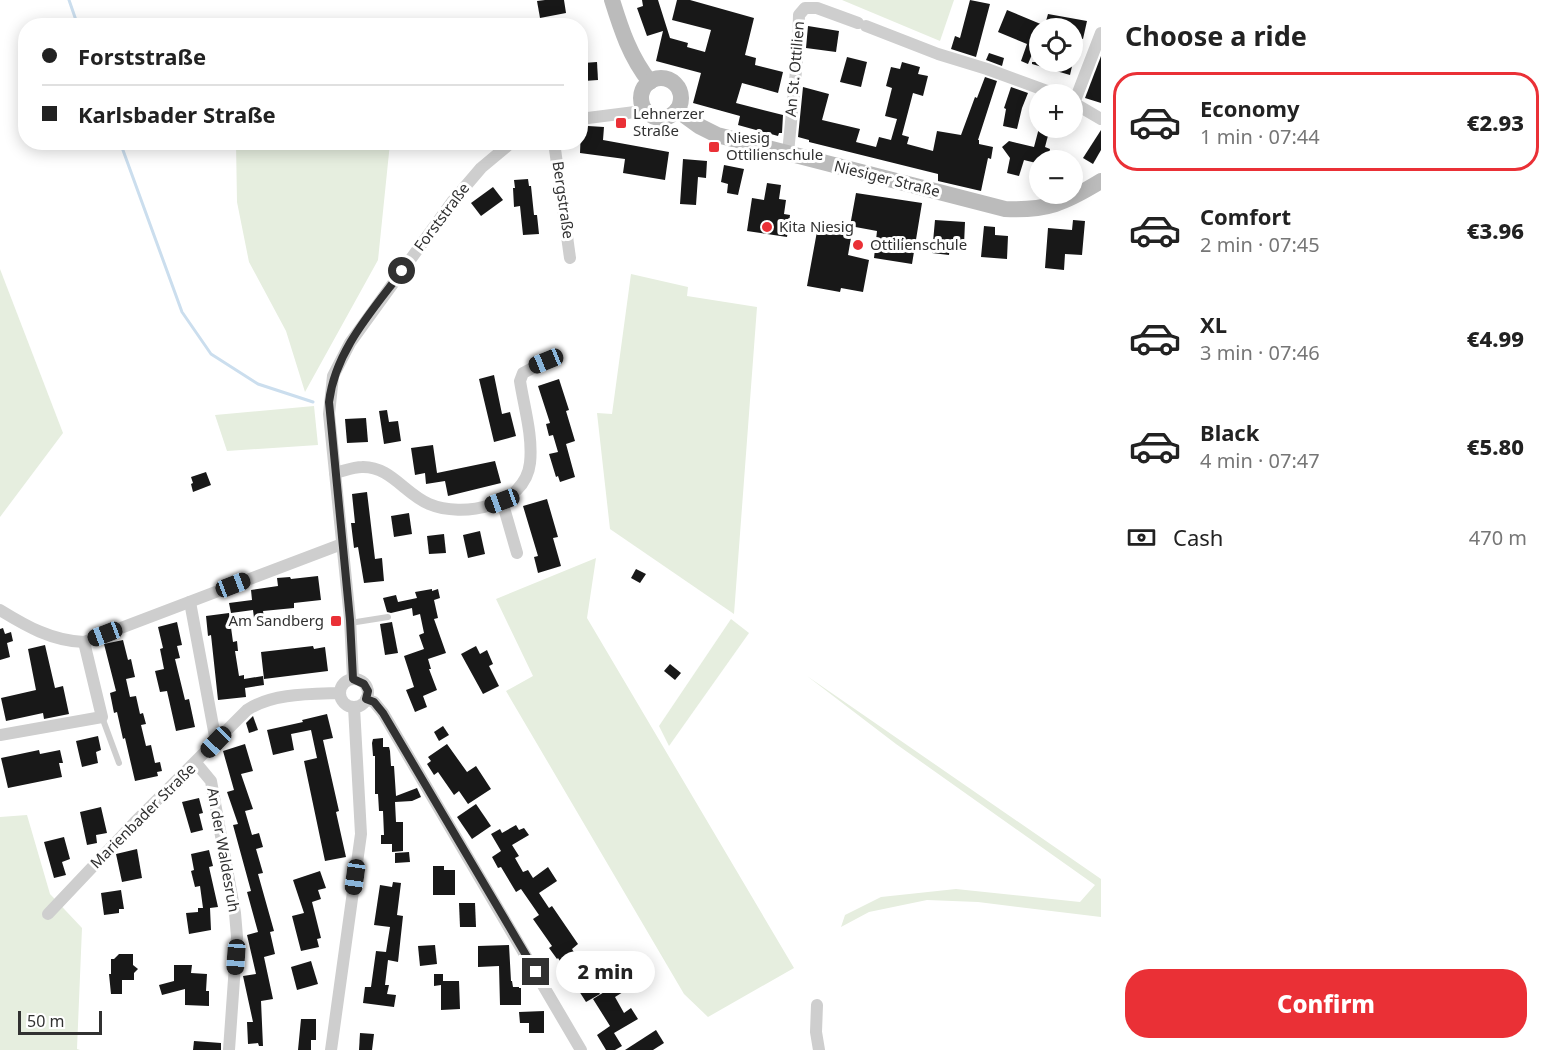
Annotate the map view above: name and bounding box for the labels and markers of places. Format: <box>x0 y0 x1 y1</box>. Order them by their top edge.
place label: Lehnerzer Straße <box>633 103 704 140</box>
marker: Lehnerzer Straße <box>614 116 628 130</box>
place label: Niesig Ottilienschule <box>726 127 823 164</box>
marker: Niesig Ottilienschule <box>707 140 721 154</box>
place label: Kita Niesig <box>779 216 854 236</box>
marker: Kita Niesig <box>760 220 774 234</box>
place label: Ottilienschule <box>870 234 967 254</box>
marker: Ottilienschule <box>851 238 865 252</box>
place label: Am Sandberg <box>228 610 324 630</box>
marker: Am Sandberg <box>329 614 343 628</box>

